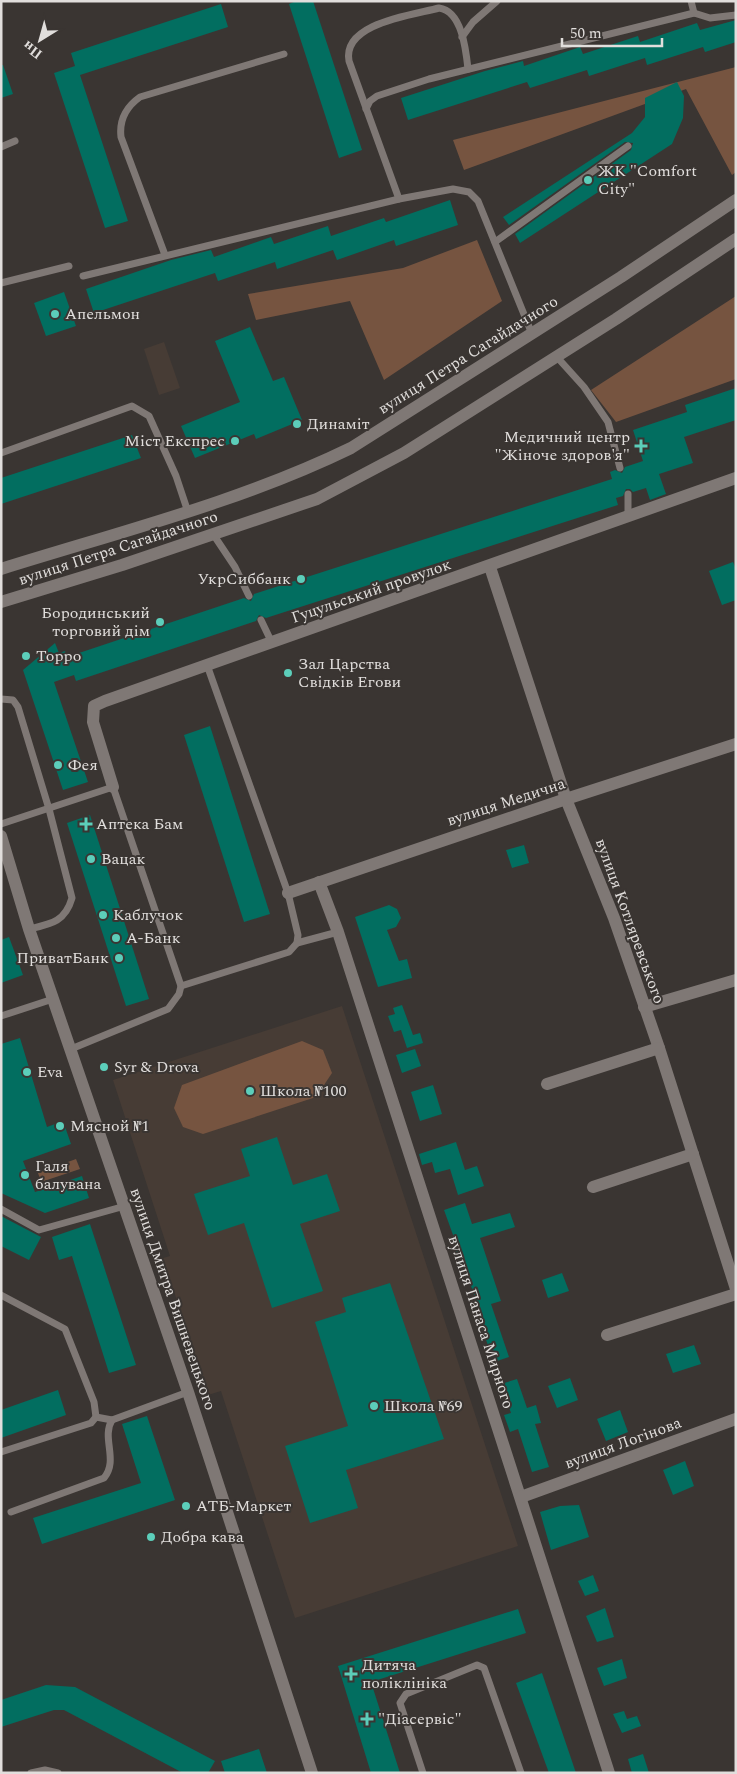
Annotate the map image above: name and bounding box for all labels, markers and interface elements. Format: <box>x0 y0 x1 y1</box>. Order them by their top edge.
north arrow <box>15 15 65 65</box>
scale bar <box>562 15 662 47</box>
text: 50 m <box>570 22 602 45</box>
text: Пн <box>18 35 47 64</box>
place label: ЖК "Comfort City" <box>598 159 697 201</box>
marker: ЖК "Comfort City" <box>582 174 594 186</box>
street label: вулиця Петра Сагайдачного <box>373 290 563 420</box>
place label: Апельмон <box>65 302 140 326</box>
marker: Апельмон <box>49 308 61 320</box>
place label: Динаміт <box>307 412 370 436</box>
marker: Динаміт <box>291 418 303 430</box>
place label: Медичний центр "Жіноче здоров'я" <box>494 425 630 467</box>
place label: Міст Експрес <box>125 429 225 453</box>
marker: Міст Експрес <box>229 435 241 447</box>
marker: Медичний центр "Жіноче здоров'я" <box>634 439 648 453</box>
street label: вулиця Петра Сагайдачного <box>15 504 221 592</box>
street label: Гуцульський провулок <box>288 552 454 630</box>
place label: УкрСиббанк <box>198 567 291 591</box>
marker: УкрСиббанк <box>295 573 307 585</box>
place label: Бородинський торговий дім <box>41 601 150 643</box>
marker: Бородинський торговий дім <box>154 616 166 628</box>
place label: Торро <box>36 644 81 668</box>
marker: Торро <box>20 650 32 662</box>
place label: Зал Царства Свiдкiв Егови <box>298 652 401 694</box>
marker: Зал Царства Свiдкiв Егови <box>282 667 294 679</box>
place label: Фея <box>68 753 98 777</box>
marker: Фея <box>52 759 64 771</box>
street label: вулиця Медична <box>444 771 569 832</box>
place label: Аптека Бам <box>96 812 183 836</box>
marker: Аптека Бам <box>80 818 92 830</box>
street label: вулиця Котляревського <box>589 835 671 1007</box>
place label: Вацак <box>101 847 146 871</box>
marker: Вацак <box>85 853 97 865</box>
place label: Каблучок <box>113 903 183 927</box>
marker: Каблучок <box>97 909 109 921</box>
place label: А-Банк <box>126 926 181 950</box>
marker: А-Банк <box>110 932 122 944</box>
place label: ПриватБанк <box>17 946 109 970</box>
marker: ПриватБанк <box>113 952 125 964</box>
place label: Syr & Drova <box>114 1055 199 1079</box>
place label: Eva <box>37 1060 63 1084</box>
marker: Syr & Drova <box>98 1061 110 1073</box>
marker: Eva <box>21 1066 33 1078</box>
place label: Школа №100 <box>260 1079 347 1103</box>
marker: Школа №100 <box>244 1085 256 1097</box>
place label: Мясной №1 <box>70 1114 149 1138</box>
marker: Мясной №1 <box>54 1120 66 1132</box>
place label: Галя балувана <box>35 1154 102 1196</box>
marker: Галя балувана <box>19 1169 31 1181</box>
street label: вулиця Дмитра Вишневецького <box>124 1185 222 1413</box>
street label: вулиця Панаса Мирного <box>442 1232 520 1412</box>
place label: Школа №69 <box>384 1394 463 1418</box>
marker: Школа №69 <box>368 1400 380 1412</box>
street label: вулиця Логінова <box>561 1411 685 1475</box>
place label: АТБ-Маркет <box>196 1494 292 1518</box>
marker: АТБ-Маркет <box>180 1500 192 1512</box>
place label: Добра кава <box>161 1525 244 1549</box>
marker: Добра кава <box>145 1531 157 1543</box>
place label: Дитяча поліклініка <box>362 1653 447 1695</box>
marker: Дитяча поліклініка <box>344 1667 358 1681</box>
place label: "Діасервіс" <box>378 1707 462 1731</box>
marker: "Діасервіс" <box>360 1712 374 1726</box>

